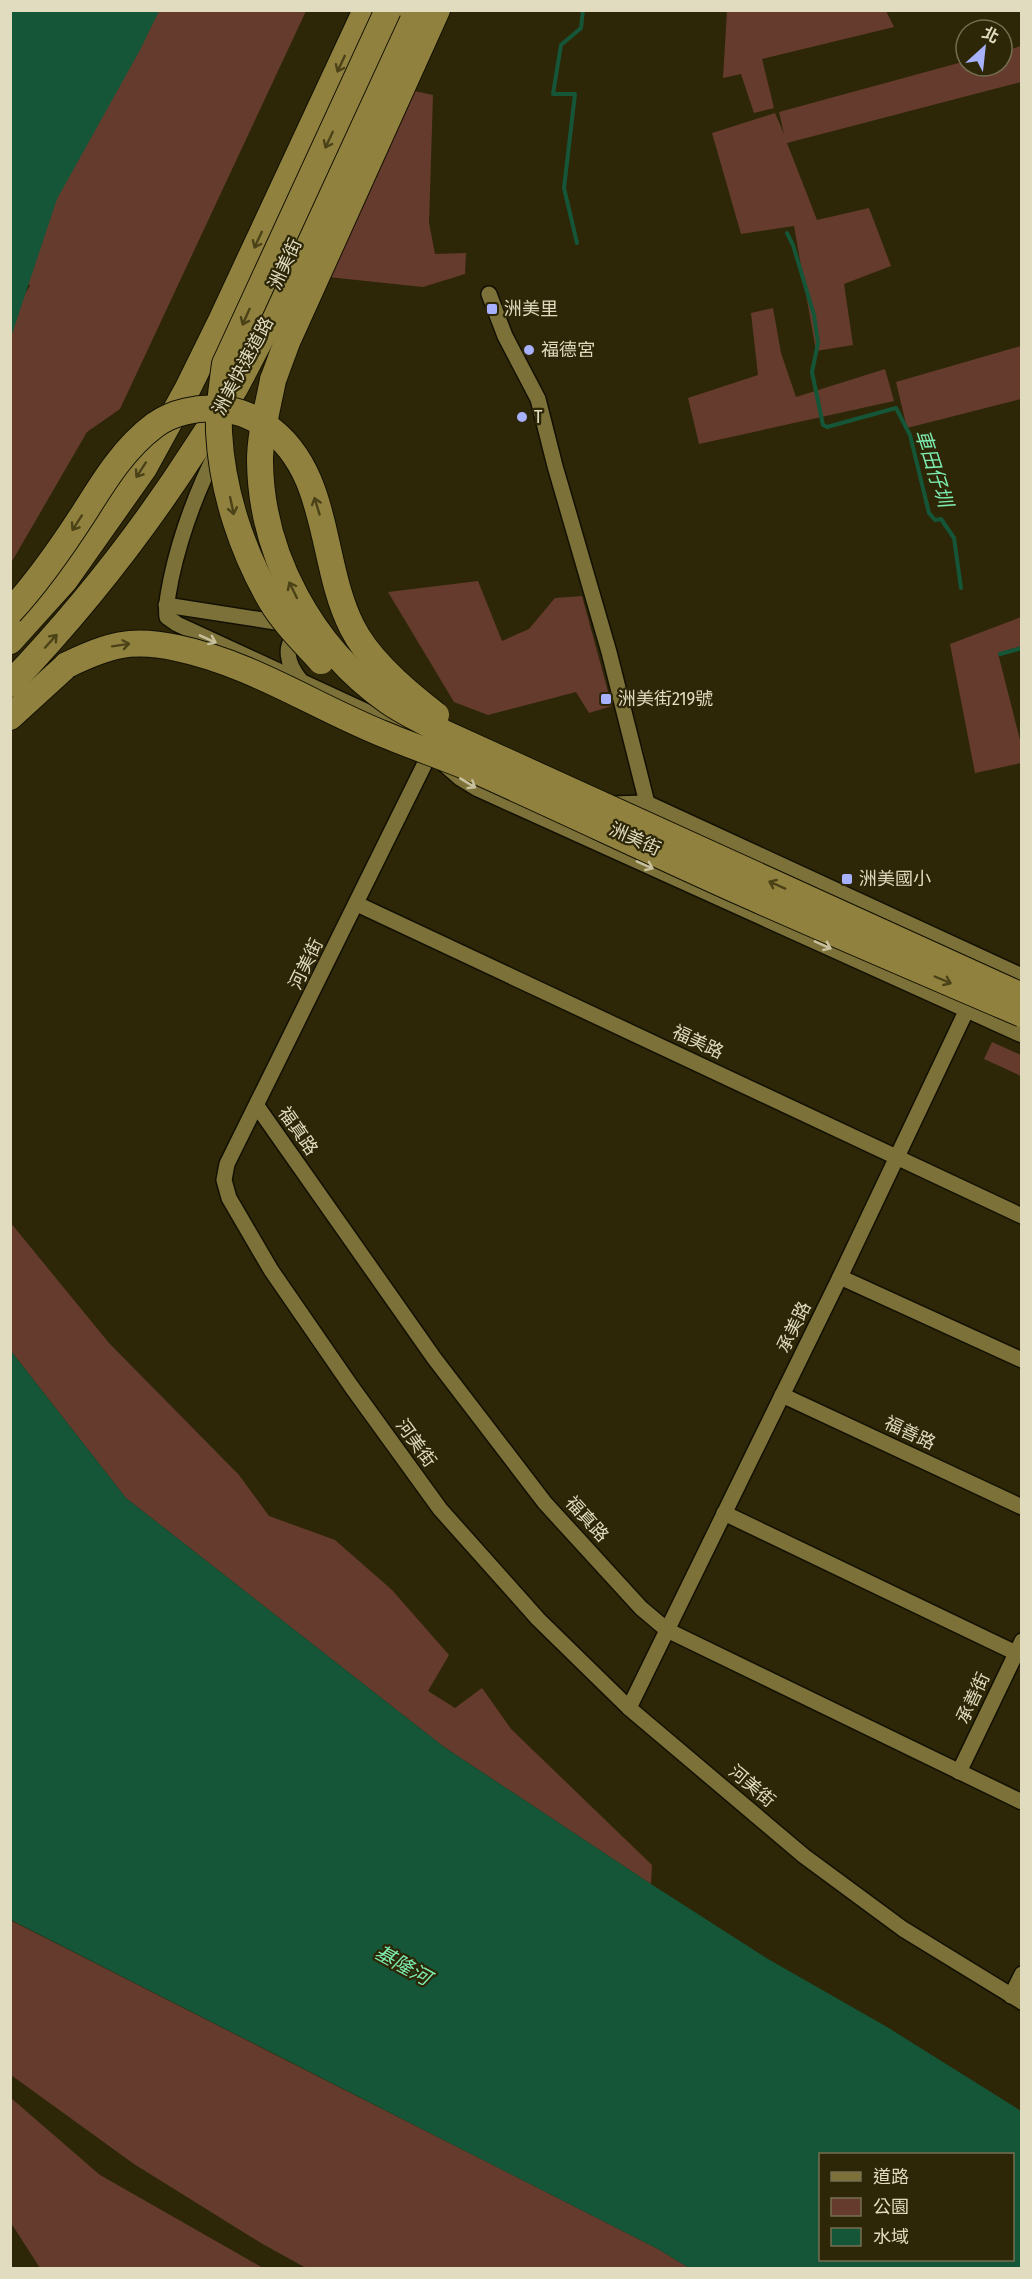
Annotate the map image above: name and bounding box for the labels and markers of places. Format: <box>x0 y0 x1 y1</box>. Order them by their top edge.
place label: 洲美里 <box>504 298 558 320</box>
marker: 洲美里 <box>485 302 499 316</box>
place label: 福德宮 <box>541 339 595 361</box>
marker: 福德宮 <box>522 343 536 357</box>
place label: T <box>534 406 543 428</box>
marker: T <box>515 410 529 424</box>
place label: 洲美街219號 <box>618 688 713 710</box>
marker: 洲美街219號 <box>599 692 613 706</box>
place label: 洲美國小 <box>859 868 931 890</box>
marker: 洲美國小 <box>840 872 854 886</box>

